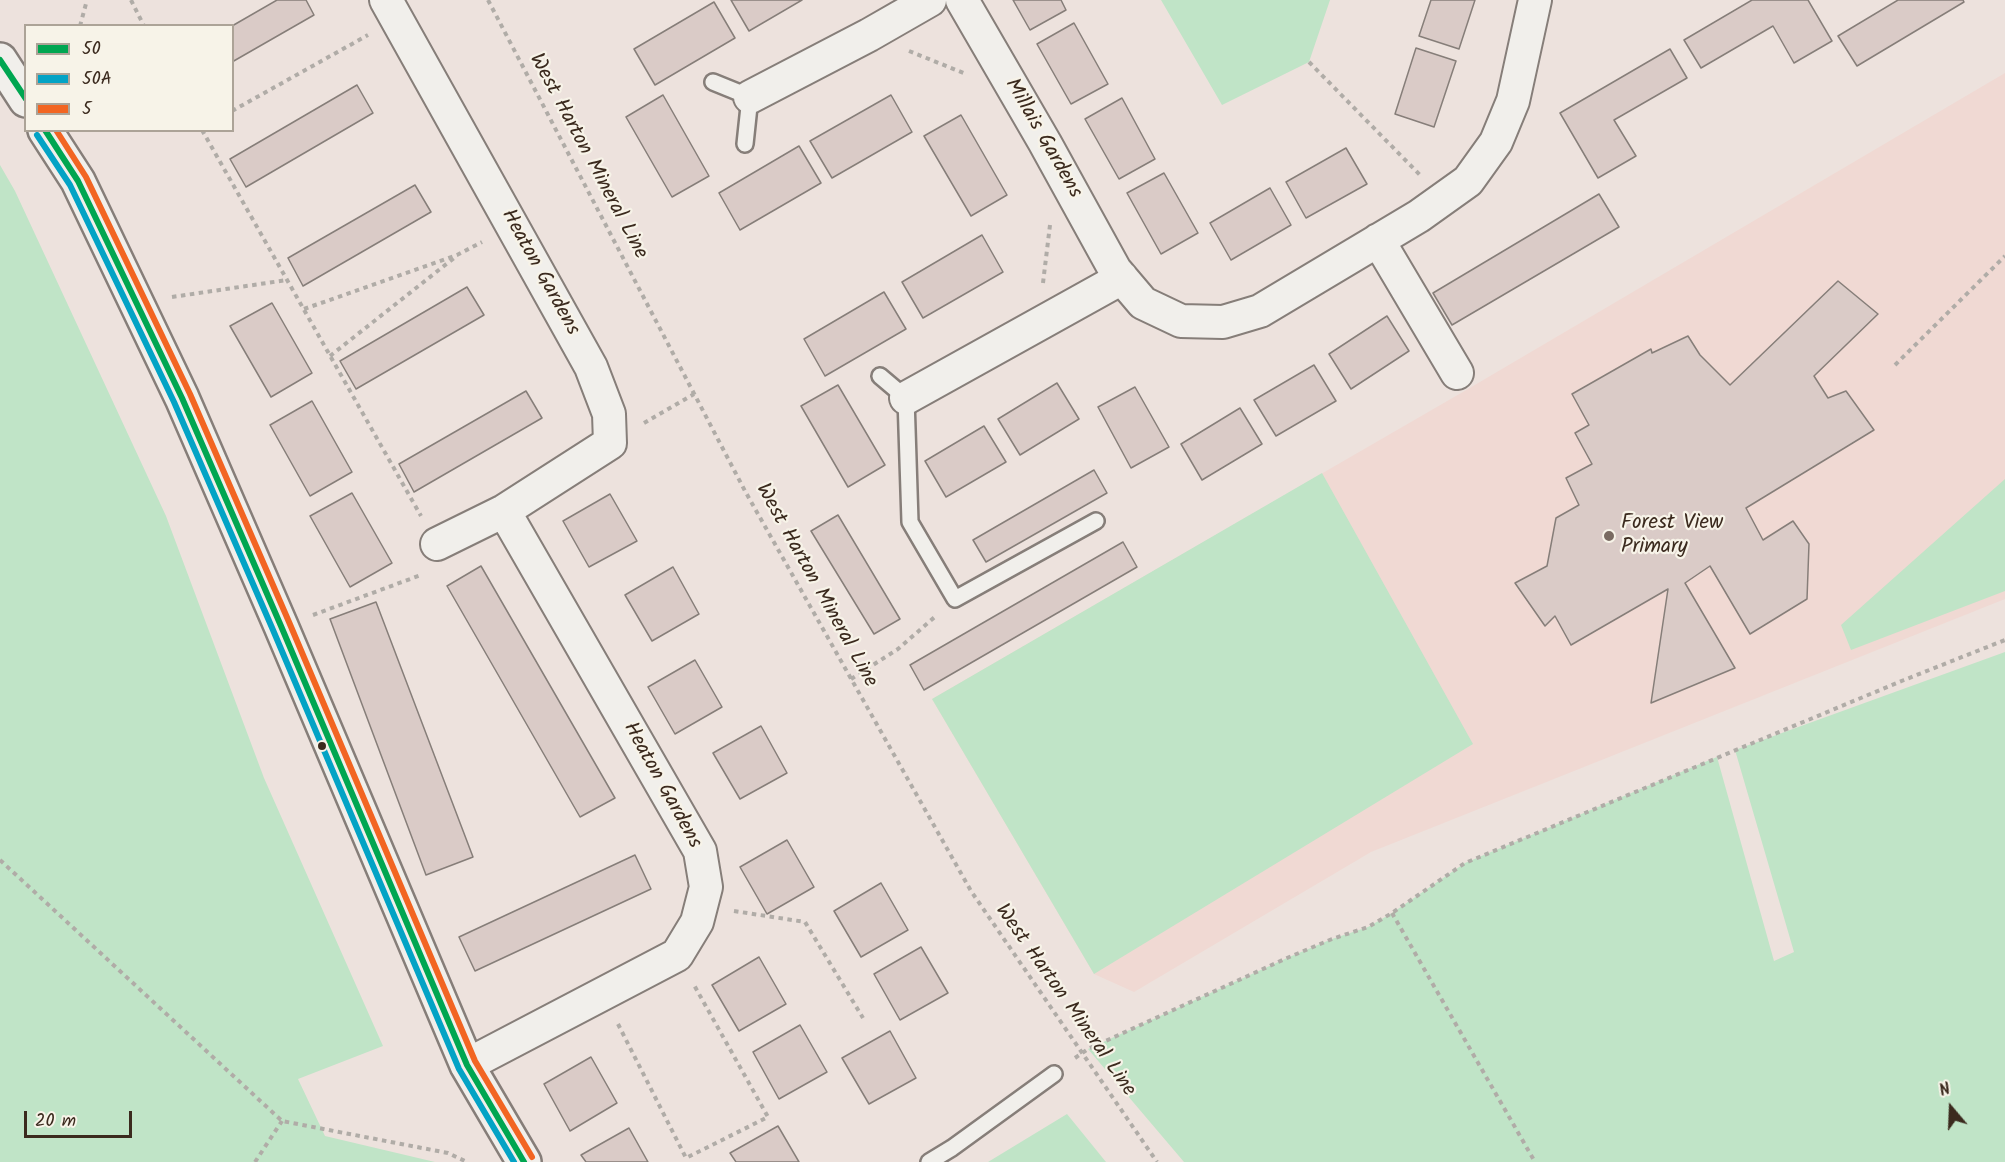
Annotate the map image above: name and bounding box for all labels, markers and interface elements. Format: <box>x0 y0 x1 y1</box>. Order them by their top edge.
legend <box>24 24 234 132</box>
text: 50 <box>82 35 101 64</box>
street label: West Harton Mineral Line <box>522 50 652 264</box>
text: 50A <box>82 65 112 94</box>
street label: Millais Gardens <box>998 75 1086 203</box>
text: 5 <box>82 95 92 124</box>
street label: Heaton Gardens <box>494 206 584 340</box>
street label: West Harton Mineral Line <box>748 480 882 692</box>
place label: Forest View Primary <box>1621 511 1723 561</box>
marker: Forest View Primary <box>1602 529 1616 543</box>
street label: Heaton Gardens <box>616 719 706 853</box>
unlabelled marker <box>316 740 328 752</box>
street label: West Harton Mineral Line <box>988 900 1140 1102</box>
text: N <box>1936 1077 1954 1104</box>
north arrow <box>1921 1078 1981 1138</box>
scale bar <box>27 1099 135 1137</box>
text: 20 m <box>35 1107 76 1136</box>

